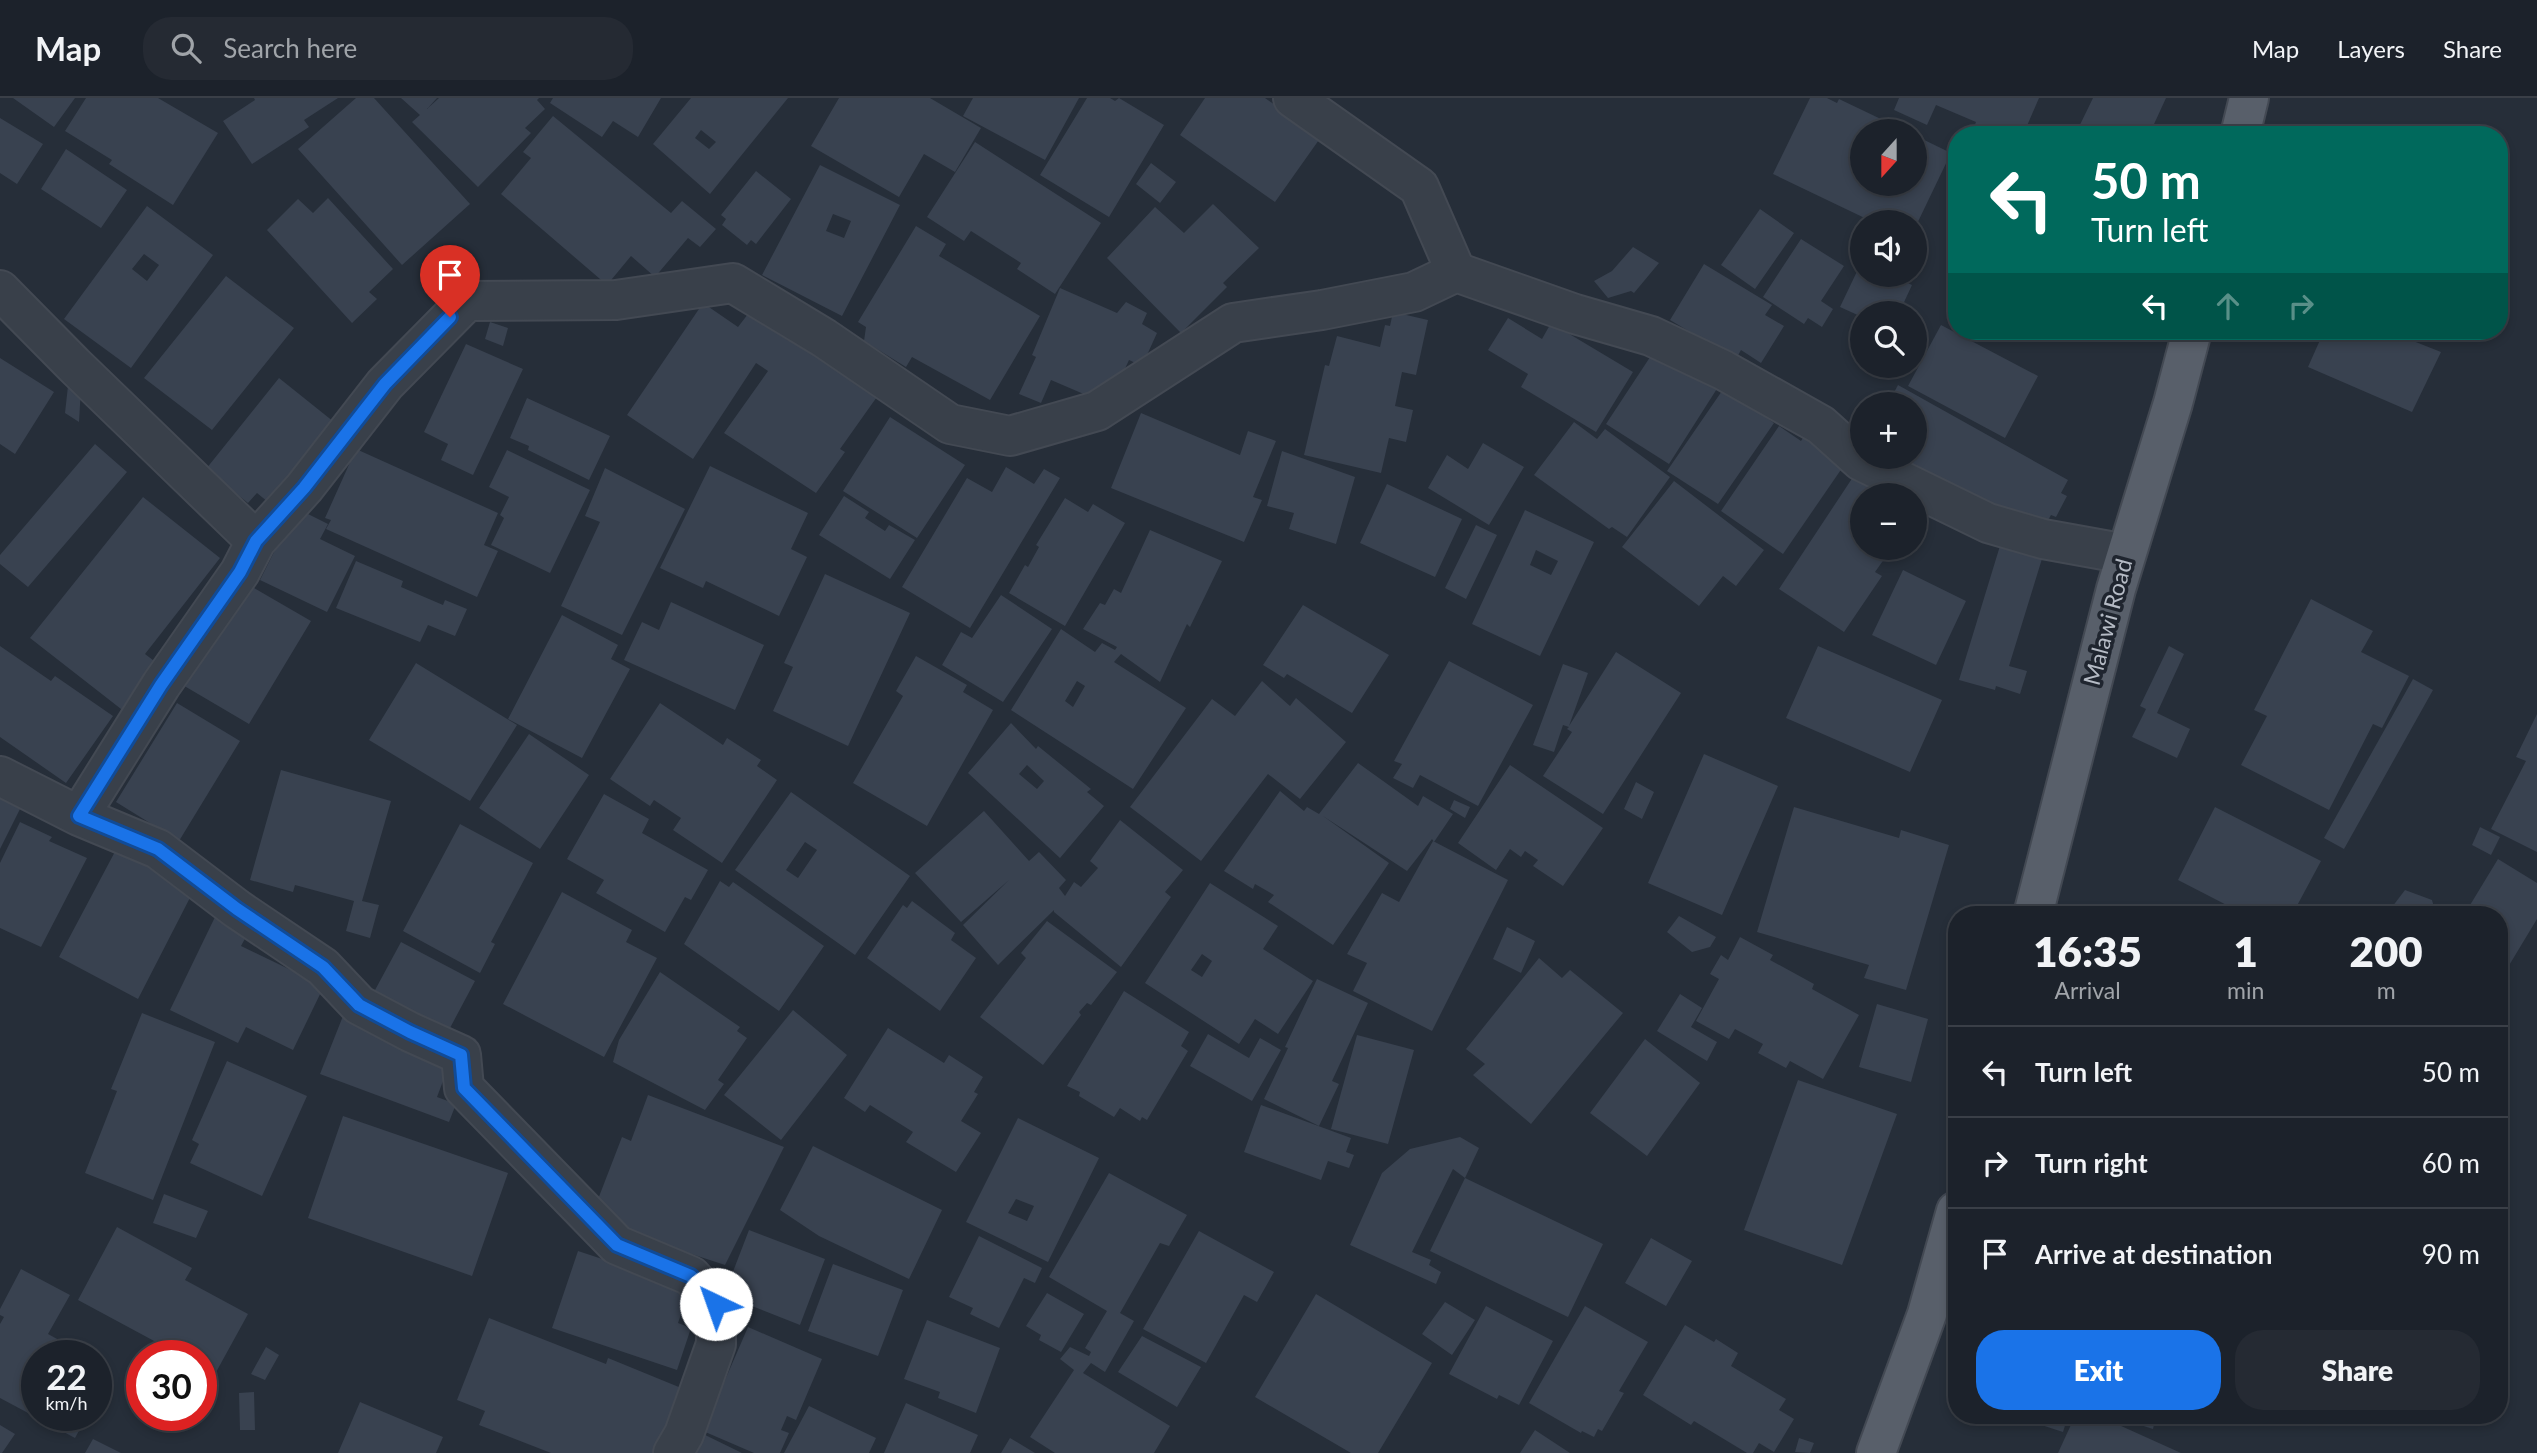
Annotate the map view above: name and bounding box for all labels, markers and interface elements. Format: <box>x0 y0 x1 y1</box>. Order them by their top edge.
search box <box>143 17 633 80</box>
text: Map <box>35 28 101 68</box>
icon: search <box>167 29 205 67</box>
text: Search here <box>223 32 357 64</box>
text: Map <box>2252 34 2299 63</box>
text: Layers <box>2337 34 2405 63</box>
text: Share <box>2443 34 2502 63</box>
north arrow <box>1850 119 1927 196</box>
map controls <box>1850 119 1927 560</box>
text: 50 m <box>2091 151 2201 209</box>
icon: left <box>1976 154 2067 245</box>
button: sound <box>1850 210 1927 287</box>
text: Turn left <box>2091 210 2208 249</box>
pin <box>420 245 480 317</box>
icon: arrive <box>431 256 469 294</box>
icon: left <box>2136 287 2174 325</box>
icon: ahead <box>2209 287 2247 325</box>
icon: right <box>2282 287 2320 325</box>
button: search <box>1850 301 1927 378</box>
button: + <box>1850 392 1927 469</box>
button: − <box>1850 483 1927 560</box>
street label: Malawi Road <box>2077 555 2137 688</box>
text: 16:35 <box>2033 926 2142 976</box>
text: 1 <box>2234 926 2258 976</box>
text: 200 <box>2350 926 2423 976</box>
text: Arrival <box>2054 976 2121 1004</box>
text: min <box>2227 976 2264 1004</box>
text: m <box>2377 976 2396 1004</box>
icon: left <box>1976 1053 2014 1091</box>
text: Turn left <box>2035 1056 2132 1088</box>
text: 50 m <box>2422 1056 2480 1088</box>
icon: right <box>1976 1144 2014 1182</box>
text: Turn right <box>2035 1147 2148 1179</box>
text: 60 m <box>2422 1147 2480 1179</box>
icon: arrive <box>1976 1235 2014 1273</box>
text: Arrive at destination <box>2035 1238 2272 1270</box>
text: 90 m <box>2422 1238 2480 1270</box>
position arrow <box>679 1267 753 1341</box>
button: Exit <box>1976 1330 2221 1410</box>
button: Share <box>2235 1330 2480 1410</box>
speed limit sign: 30 <box>126 1340 217 1431</box>
text: 22 <box>46 1355 87 1397</box>
text: km/h <box>45 1392 88 1414</box>

